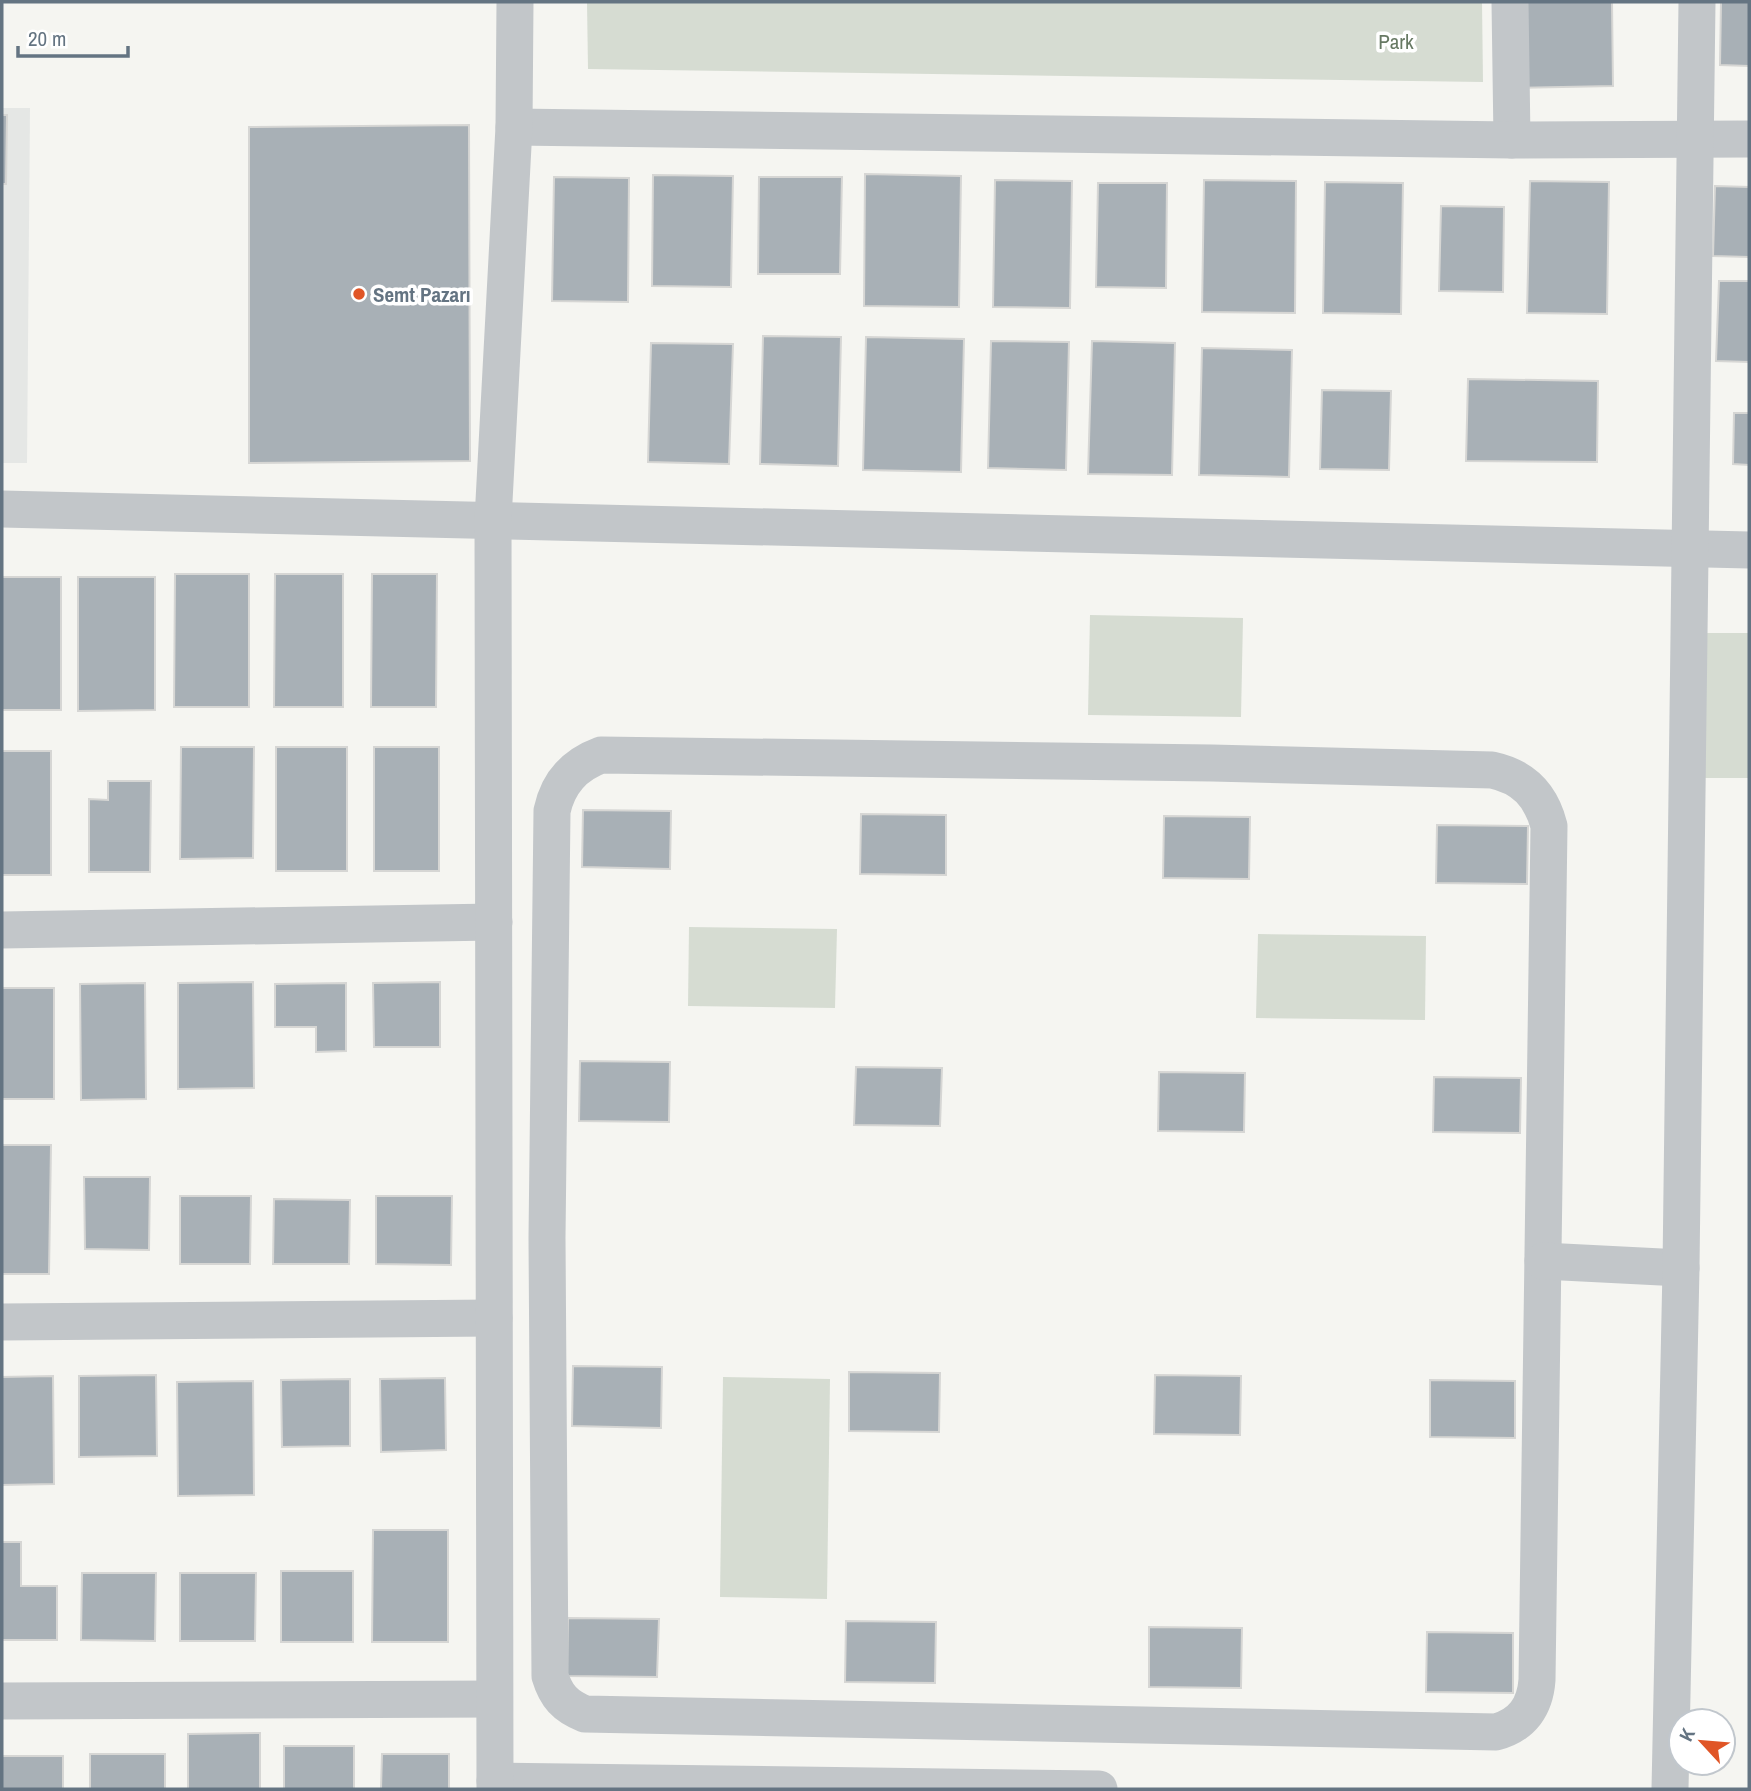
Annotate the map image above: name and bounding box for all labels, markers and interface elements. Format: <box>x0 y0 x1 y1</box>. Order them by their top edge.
scale bar <box>18 14 128 58</box>
text: 20 m <box>28 24 66 53</box>
park label: Park <box>1378 27 1414 56</box>
place label: Semt Pazarı <box>373 280 471 309</box>
marker: Semt Pazarı <box>351 286 367 302</box>
north arrow <box>1667 1707 1737 1777</box>
text: K <box>1673 1723 1701 1745</box>

